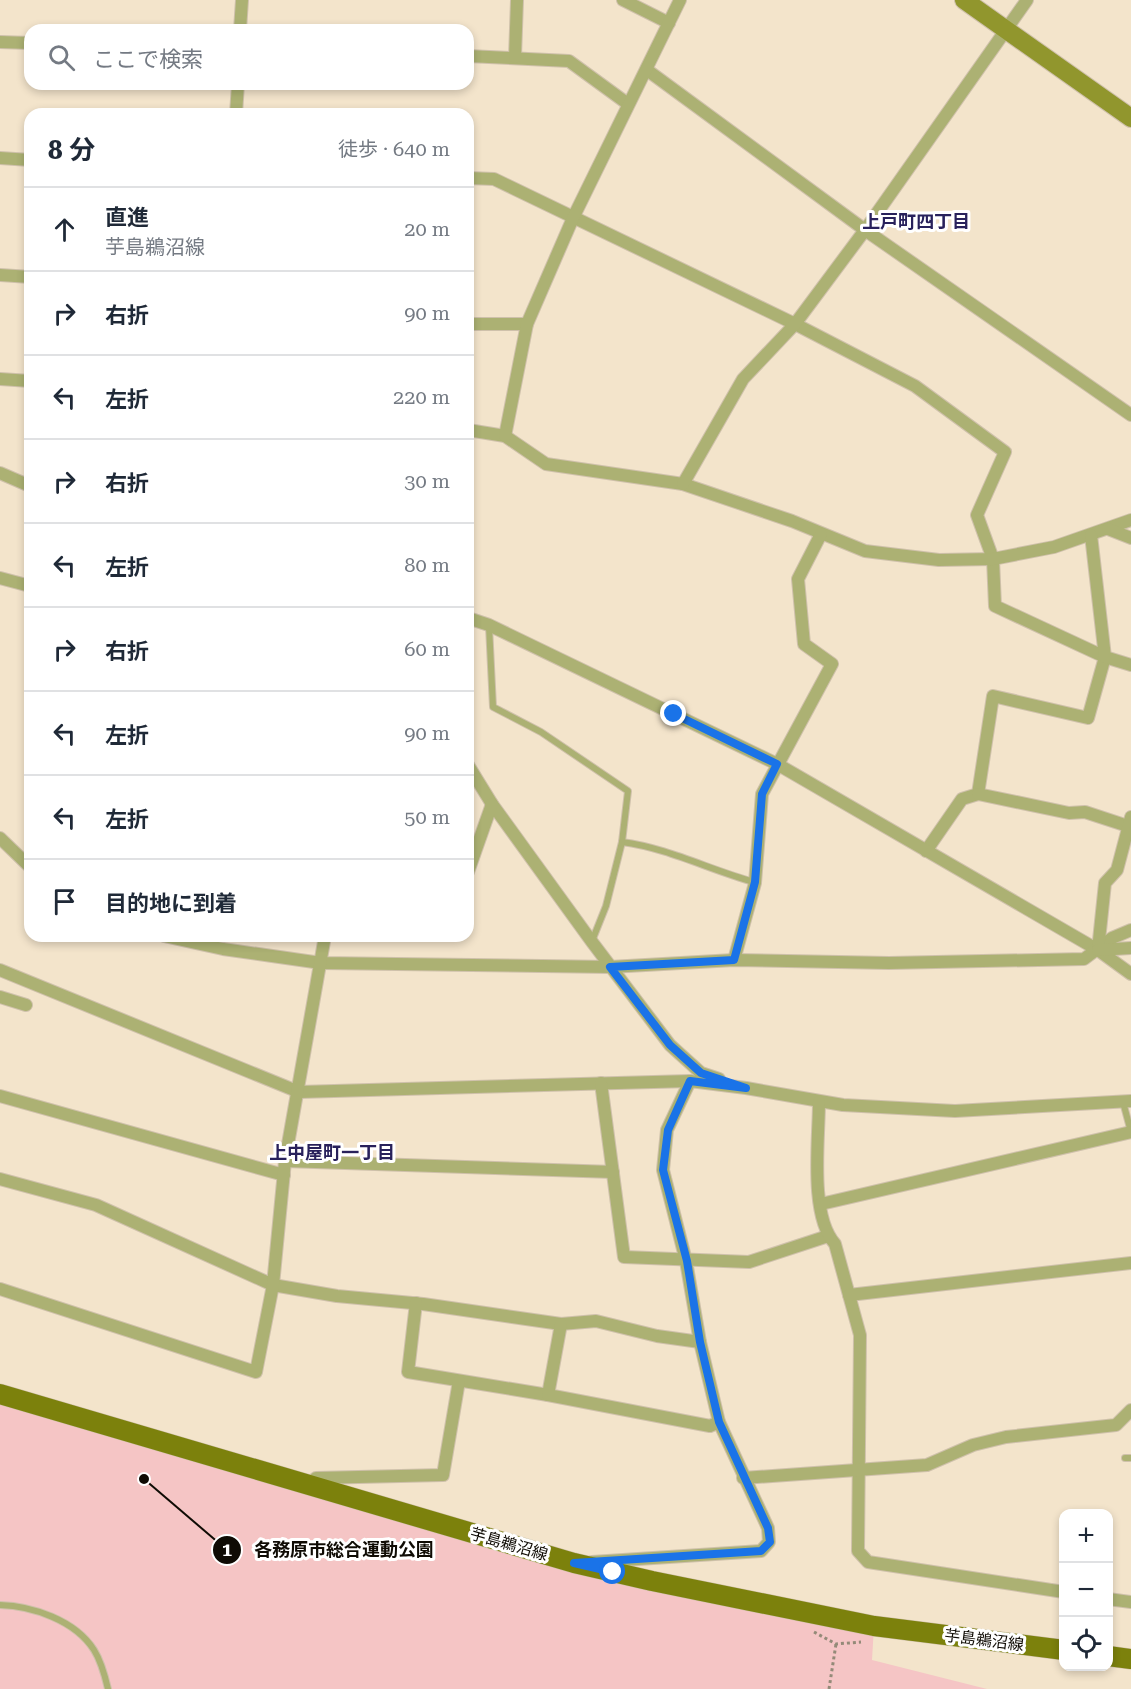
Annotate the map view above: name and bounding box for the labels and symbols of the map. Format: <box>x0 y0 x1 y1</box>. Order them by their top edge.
district label: 上戸町四丁目 <box>862 211 970 232</box>
route end <box>660 700 686 726</box>
district label: 上中屋町一丁目 <box>269 1142 395 1163</box>
street label: 芋島鵜沼線 <box>468 1524 550 1564</box>
callout: 各務原市総合運動公園 <box>212 1532 446 1568</box>
text: 1 <box>222 1539 232 1560</box>
text: 各務原市総合運動公園 <box>254 1539 434 1560</box>
route start <box>599 1558 625 1584</box>
street label: 芋島鵜沼線 <box>943 1626 1025 1654</box>

